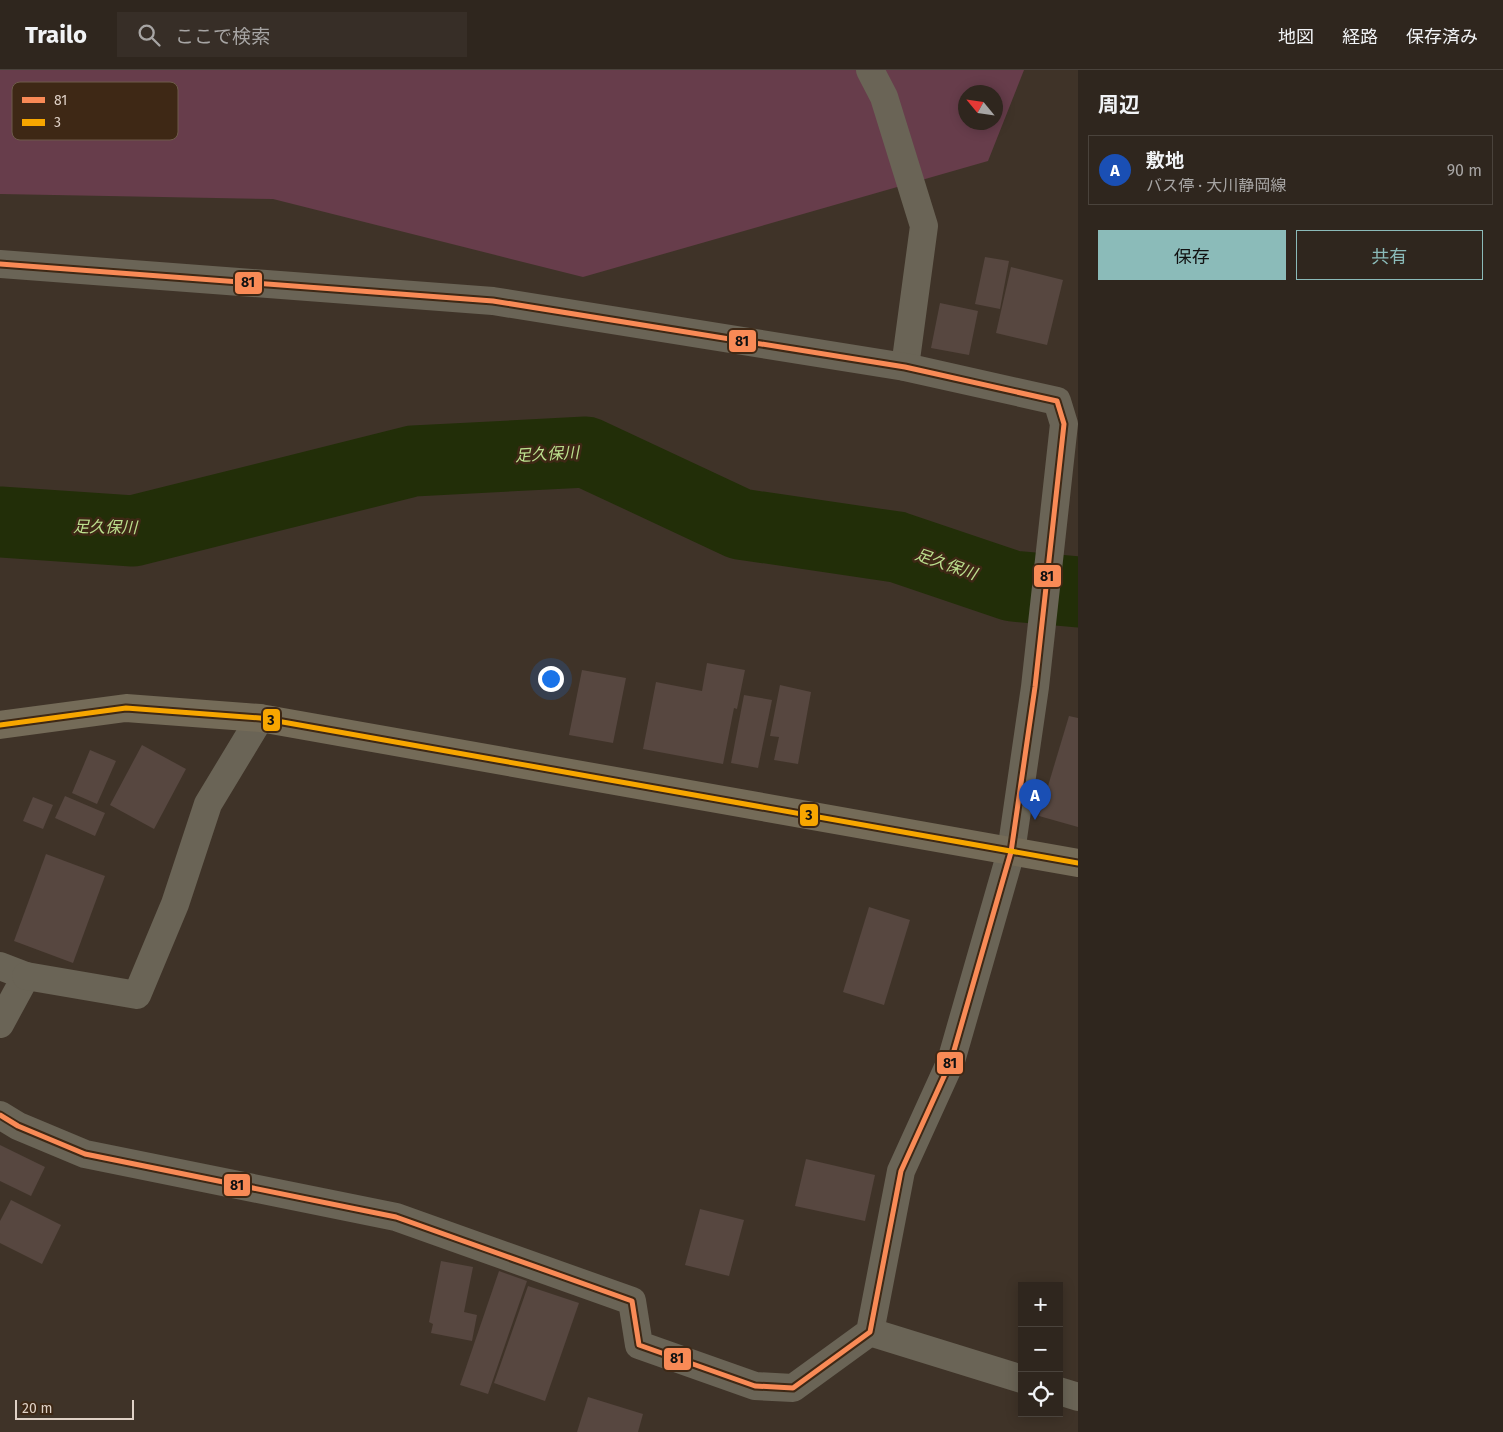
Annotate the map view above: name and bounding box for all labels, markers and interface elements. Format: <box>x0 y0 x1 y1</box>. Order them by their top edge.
search box <box>117 12 467 57</box>
text: Trailo <box>25 21 87 49</box>
icon: search <box>135 21 163 49</box>
text: ここで検索 <box>175 25 270 48</box>
text: 地図 <box>1278 26 1314 48</box>
text: 経路 <box>1342 26 1378 48</box>
text: 保存済み <box>1406 26 1478 48</box>
legend <box>12 82 178 140</box>
north arrow <box>958 85 1003 130</box>
text: 81 <box>54 92 67 109</box>
text: 周辺 <box>1098 92 1140 118</box>
text: 3 <box>54 114 61 131</box>
text: 敷地 <box>1146 149 1184 172</box>
text: A <box>1110 161 1120 180</box>
text: 90 m <box>1447 161 1482 180</box>
text: バス停 · 大川静岡線 <box>1146 176 1286 195</box>
button: 保存 <box>1098 230 1286 280</box>
button: 共有 <box>1296 230 1483 280</box>
line badge: 81 <box>234 271 263 295</box>
text: 81 <box>241 274 255 291</box>
line badge: 81 <box>728 329 757 353</box>
text: 81 <box>735 333 749 350</box>
water label: 足久保川 <box>515 443 581 465</box>
water label: 足久保川 <box>73 517 139 537</box>
water label: 足久保川 <box>913 545 981 584</box>
line badge: 81 <box>1033 564 1062 588</box>
text: 81 <box>1040 568 1054 585</box>
your location <box>538 666 564 692</box>
line badge: 3 <box>262 708 281 732</box>
text: 3 <box>266 712 275 729</box>
pin: A <box>1019 779 1051 820</box>
line badge: 3 <box>799 803 819 827</box>
text: 3 <box>804 807 813 824</box>
line badge: 81 <box>936 1051 964 1075</box>
text: 81 <box>943 1055 957 1072</box>
line badge: 81 <box>223 1173 251 1197</box>
text: 81 <box>230 1177 244 1194</box>
map controls <box>1018 1282 1063 1417</box>
button: + <box>1018 1282 1063 1327</box>
button: − <box>1018 1327 1063 1372</box>
line badge: 81 <box>663 1347 692 1371</box>
text: 81 <box>670 1350 684 1367</box>
button: locate <box>1018 1372 1063 1417</box>
scale bar <box>15 1397 134 1420</box>
text: 20 m <box>22 1400 52 1417</box>

